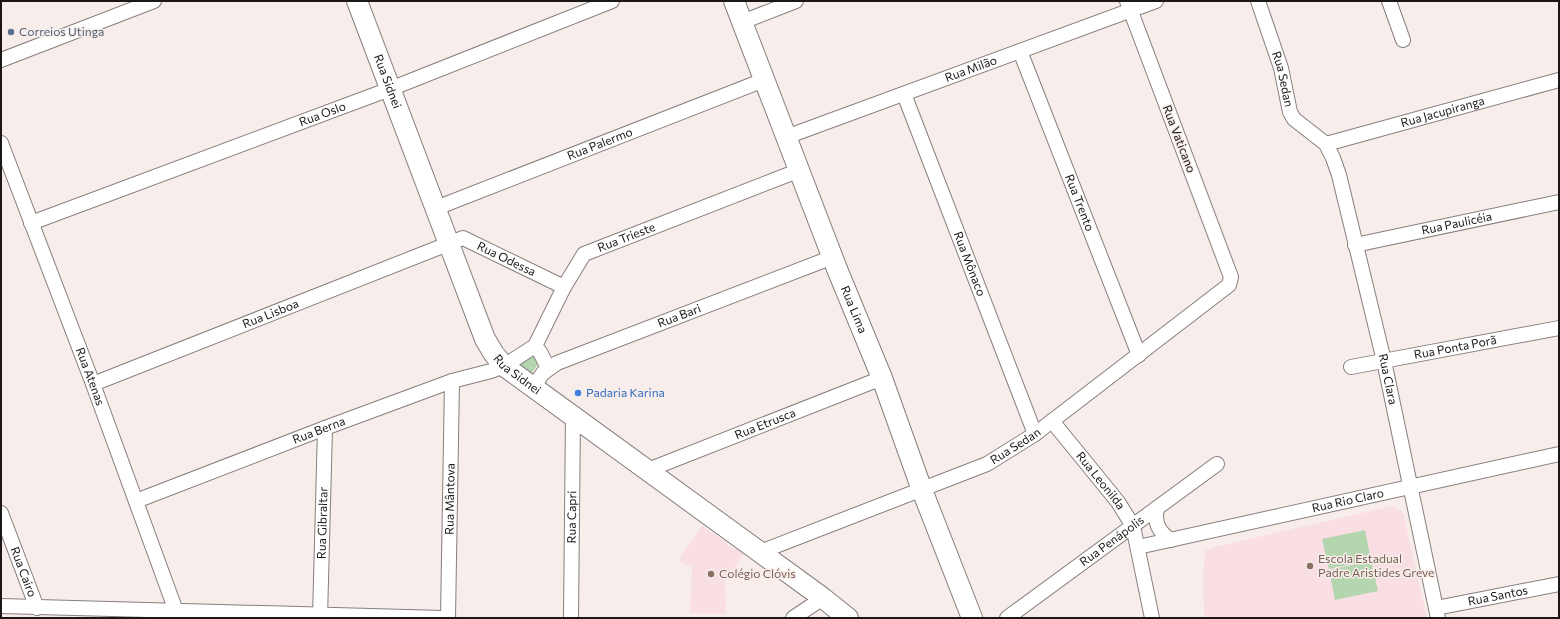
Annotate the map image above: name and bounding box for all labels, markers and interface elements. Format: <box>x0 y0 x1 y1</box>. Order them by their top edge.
place label: Correios Utinga <box>19 24 104 38</box>
marker: Correios Utinga <box>6 27 16 37</box>
street label: Rua Sedan <box>1270 49 1297 108</box>
street label: Rua Sidnei <box>372 52 405 110</box>
street label: Rua Milão <box>943 52 998 84</box>
street label: Rua Jacupiranga <box>1399 93 1486 129</box>
street label: Rua Oslo <box>297 98 347 128</box>
street label: Rua Vaticano <box>1161 103 1199 174</box>
street label: Rua Palermo <box>565 124 634 162</box>
street label: Rua Trento <box>1063 172 1098 233</box>
street label: Rua Paulicéia <box>1420 208 1493 237</box>
street label: Rua Trieste <box>595 219 657 254</box>
street label: Rua Mônaco <box>952 229 989 298</box>
street label: Rua Odessa <box>475 238 538 278</box>
street label: Rua Lima <box>839 283 871 335</box>
street label: Rua Lisboa <box>240 296 300 330</box>
street label: Rua Bari <box>655 300 703 330</box>
street label: Rua Ponta Porã <box>1413 332 1497 361</box>
street label: Rua Atenas <box>74 345 108 407</box>
street label: Rua Sidnei <box>491 351 544 397</box>
street label: Rua Clara <box>1376 352 1401 406</box>
place label: Padaria Karina <box>586 385 665 399</box>
marker: Padaria Karina <box>573 388 583 398</box>
street label: Rua Etrusca <box>732 405 797 441</box>
street label: Rua Berna <box>290 413 347 446</box>
street label: Rua Sedan <box>987 424 1043 466</box>
street label: Rua Leonilda <box>1074 449 1129 512</box>
street label: Rua Mântova <box>441 463 457 535</box>
street label: Rua Rio Claro <box>1310 485 1385 514</box>
street label: Rua Gibraltar <box>314 486 329 559</box>
street label: Rua Capri <box>564 491 578 543</box>
street label: Rua Penápolis <box>1076 512 1146 568</box>
street label: Rua Cairo <box>8 544 40 599</box>
place label: Escola Estadual Padre Aristides Greve <box>1318 551 1434 579</box>
marker: Escola Estadual Padre Aristides Greve <box>1305 561 1315 571</box>
place label: Colégio Clóvis <box>719 566 796 580</box>
marker: Colégio Clóvis <box>706 569 716 579</box>
street label: Rua Santos <box>1466 582 1529 608</box>

